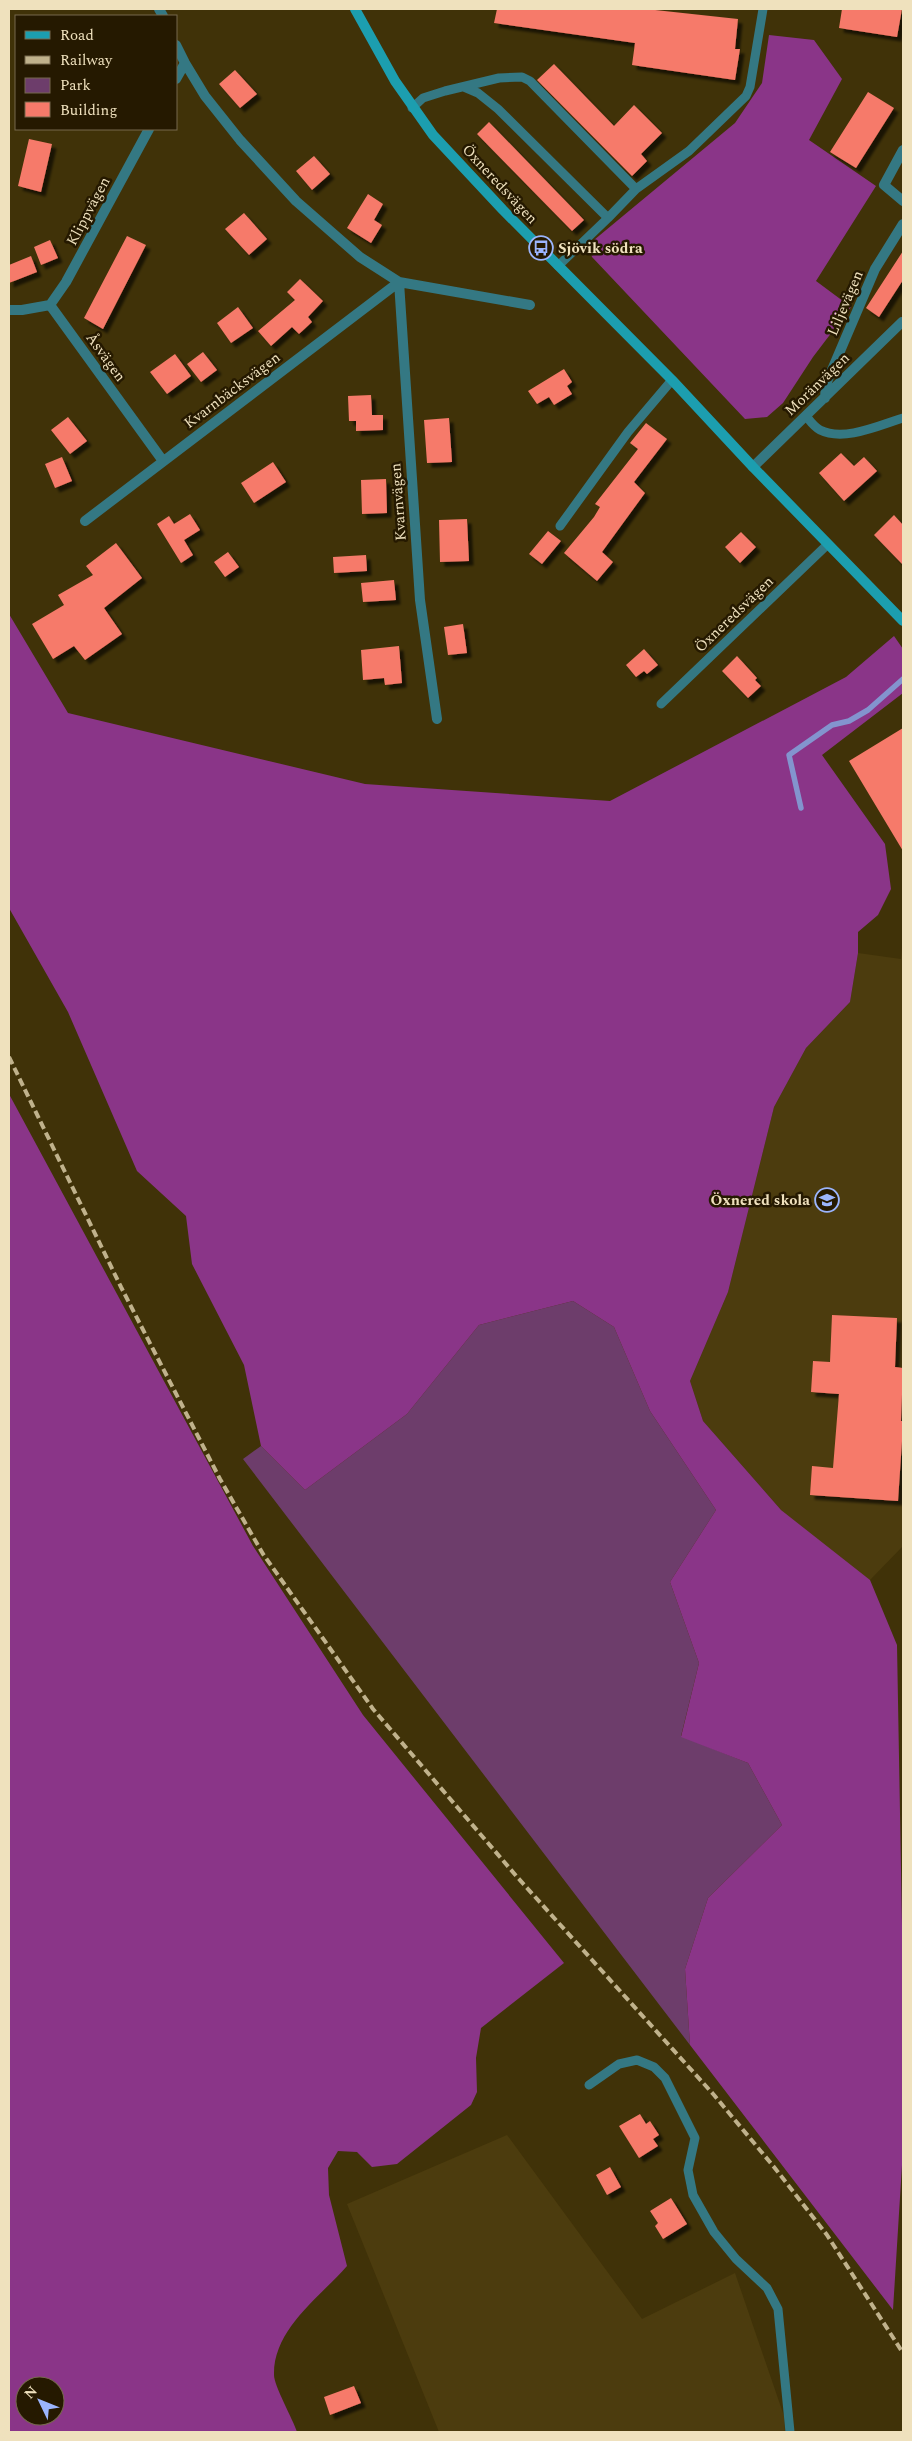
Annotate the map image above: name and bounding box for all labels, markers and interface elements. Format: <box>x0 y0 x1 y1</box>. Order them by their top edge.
legend <box>15 15 178 130</box>
text: Road <box>60 24 94 47</box>
text: Railway <box>60 49 113 72</box>
text: Park <box>60 74 91 97</box>
text: Building <box>60 99 117 122</box>
street label: Öxneredsvägen <box>456 139 543 230</box>
street label: Klippvägen <box>61 172 116 250</box>
bus stop icon: Sjövik södra <box>528 235 554 261</box>
place label: Sjövik södra <box>558 237 643 260</box>
street label: Liljevägen <box>821 267 870 339</box>
street label: Åsvägen <box>80 328 132 387</box>
street label: Kvarnbäcksvägen <box>179 346 286 434</box>
street label: Moränvägen <box>780 347 855 421</box>
street label: Kvarnvägen <box>384 462 413 542</box>
street label: Öxneredsvägen <box>690 570 779 658</box>
school or university icon: Öxnered skola <box>814 1187 840 1213</box>
place label: Öxnered skola <box>711 1189 810 1212</box>
north arrow <box>15 2376 65 2426</box>
text: N <box>19 2381 42 2404</box>

